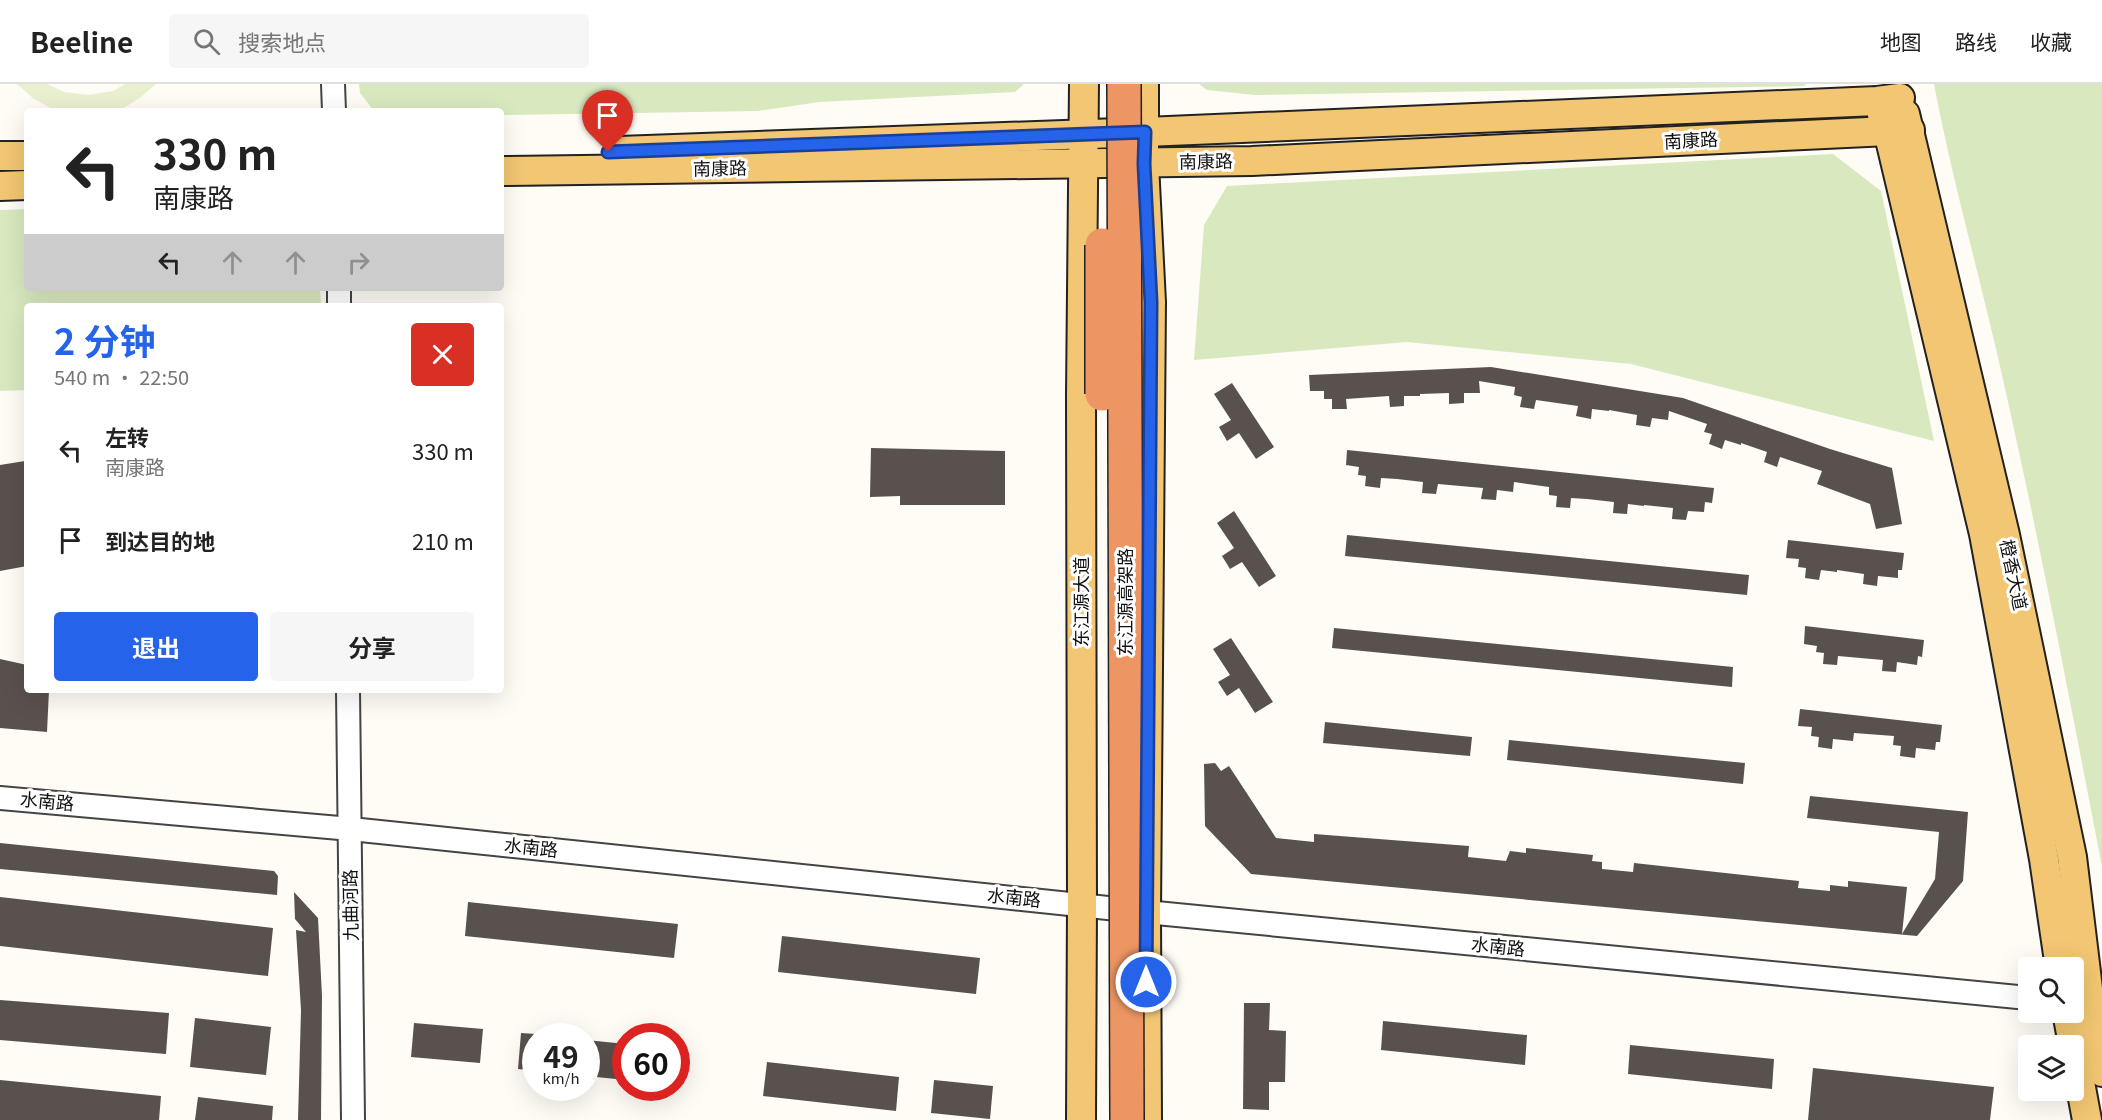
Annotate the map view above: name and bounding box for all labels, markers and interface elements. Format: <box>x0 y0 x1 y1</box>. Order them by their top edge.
search box <box>169 14 589 68</box>
text: Beeline <box>30 21 133 61</box>
icon: search <box>190 25 223 58</box>
text: 搜索地点 <box>238 25 326 57</box>
text: 地图 <box>1880 26 1922 56</box>
text: 路线 <box>1955 26 1997 56</box>
text: 收藏 <box>2030 26 2072 56</box>
pin <box>582 90 633 152</box>
icon: arrive <box>591 99 624 132</box>
text: 330 m <box>153 121 277 182</box>
street label: 南康路 <box>1663 125 1719 153</box>
icon: left <box>54 132 132 210</box>
street label: 南康路 <box>1179 147 1233 173</box>
street label: 南康路 <box>693 154 747 180</box>
text: 南康路 <box>153 177 234 216</box>
icon: left <box>153 246 186 279</box>
icon: ahead <box>216 246 249 279</box>
icon: ahead <box>279 246 312 279</box>
icon: right <box>342 246 375 279</box>
text: 2 分钟 <box>54 313 155 365</box>
button: close <box>411 323 474 386</box>
text: 540 m · 22:50 <box>54 362 189 391</box>
text: 左转 <box>105 420 149 452</box>
icon: left <box>54 434 87 467</box>
text: 330 m <box>412 434 474 466</box>
text: 南康路 <box>105 452 165 481</box>
icon: arrive <box>54 524 87 557</box>
text: 到达目的地 <box>105 524 215 556</box>
text: 210 m <box>412 524 474 556</box>
street label: 橙香大道 <box>1995 537 2035 613</box>
street label: 东江源高架路 <box>1111 548 1137 656</box>
street label: 东江源大道 <box>1067 557 1093 647</box>
button: 退出 <box>54 612 258 681</box>
button: 分享 <box>270 612 474 681</box>
street label: 水南路 <box>19 785 75 815</box>
street label: 水南路 <box>503 830 559 862</box>
street label: 九曲河路 <box>335 869 363 941</box>
street label: 水南路 <box>986 880 1042 912</box>
street label: 水南路 <box>1470 929 1526 961</box>
position arrow <box>1114 950 1178 1014</box>
map controls <box>2018 957 2084 1101</box>
button: search <box>2018 957 2084 1023</box>
speed limit sign: 60 <box>612 1023 690 1101</box>
text: 49 <box>543 1033 579 1077</box>
button: layers <box>2018 1035 2084 1101</box>
text: km/h <box>542 1067 580 1088</box>

